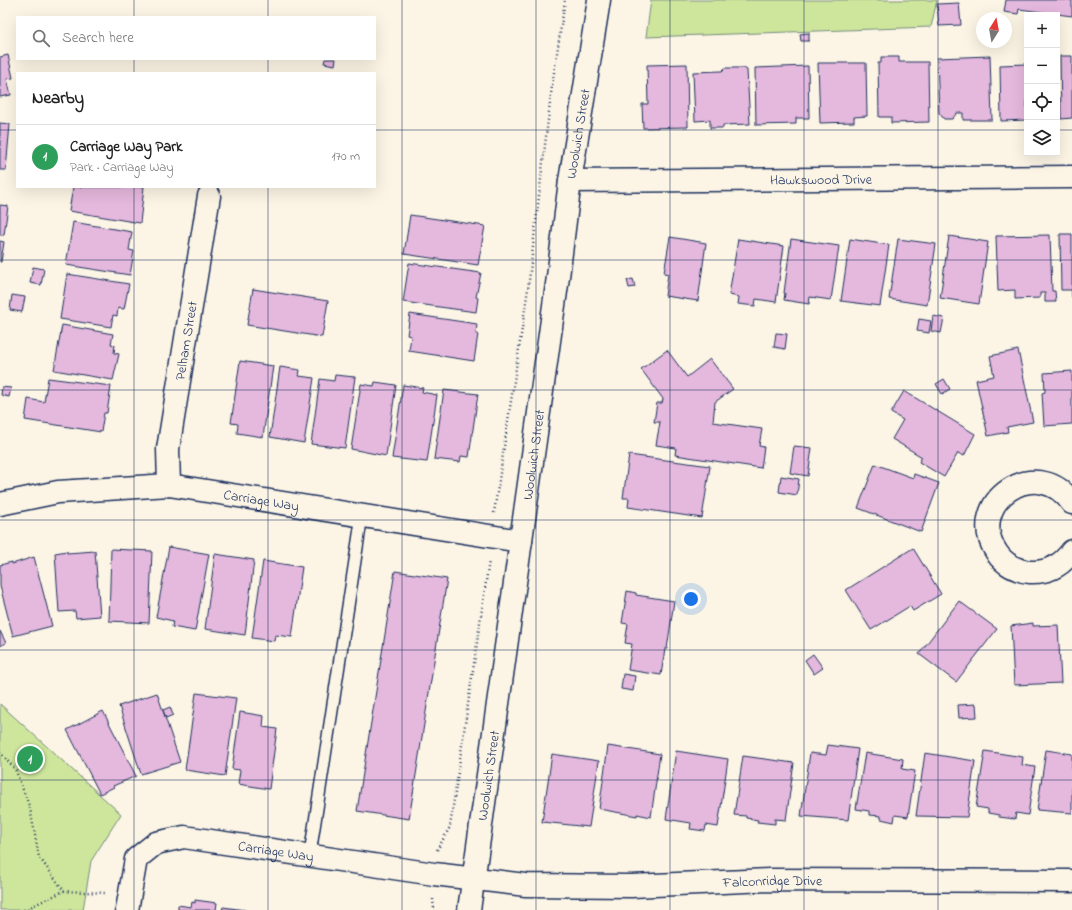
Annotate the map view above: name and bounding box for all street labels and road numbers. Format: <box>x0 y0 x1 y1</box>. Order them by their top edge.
street label: Woolwich Street <box>562 87 597 180</box>
street label: Hawkswood Drive <box>770 170 873 191</box>
street label: Pelham Street <box>170 299 204 382</box>
street label: Woolwich Street <box>518 408 551 501</box>
street label: Carriage Way <box>222 485 301 519</box>
street label: Woolwich Street <box>473 729 506 822</box>
street label: Carriage Way <box>236 836 315 869</box>
street label: Falconridge Drive <box>721 871 823 894</box>

